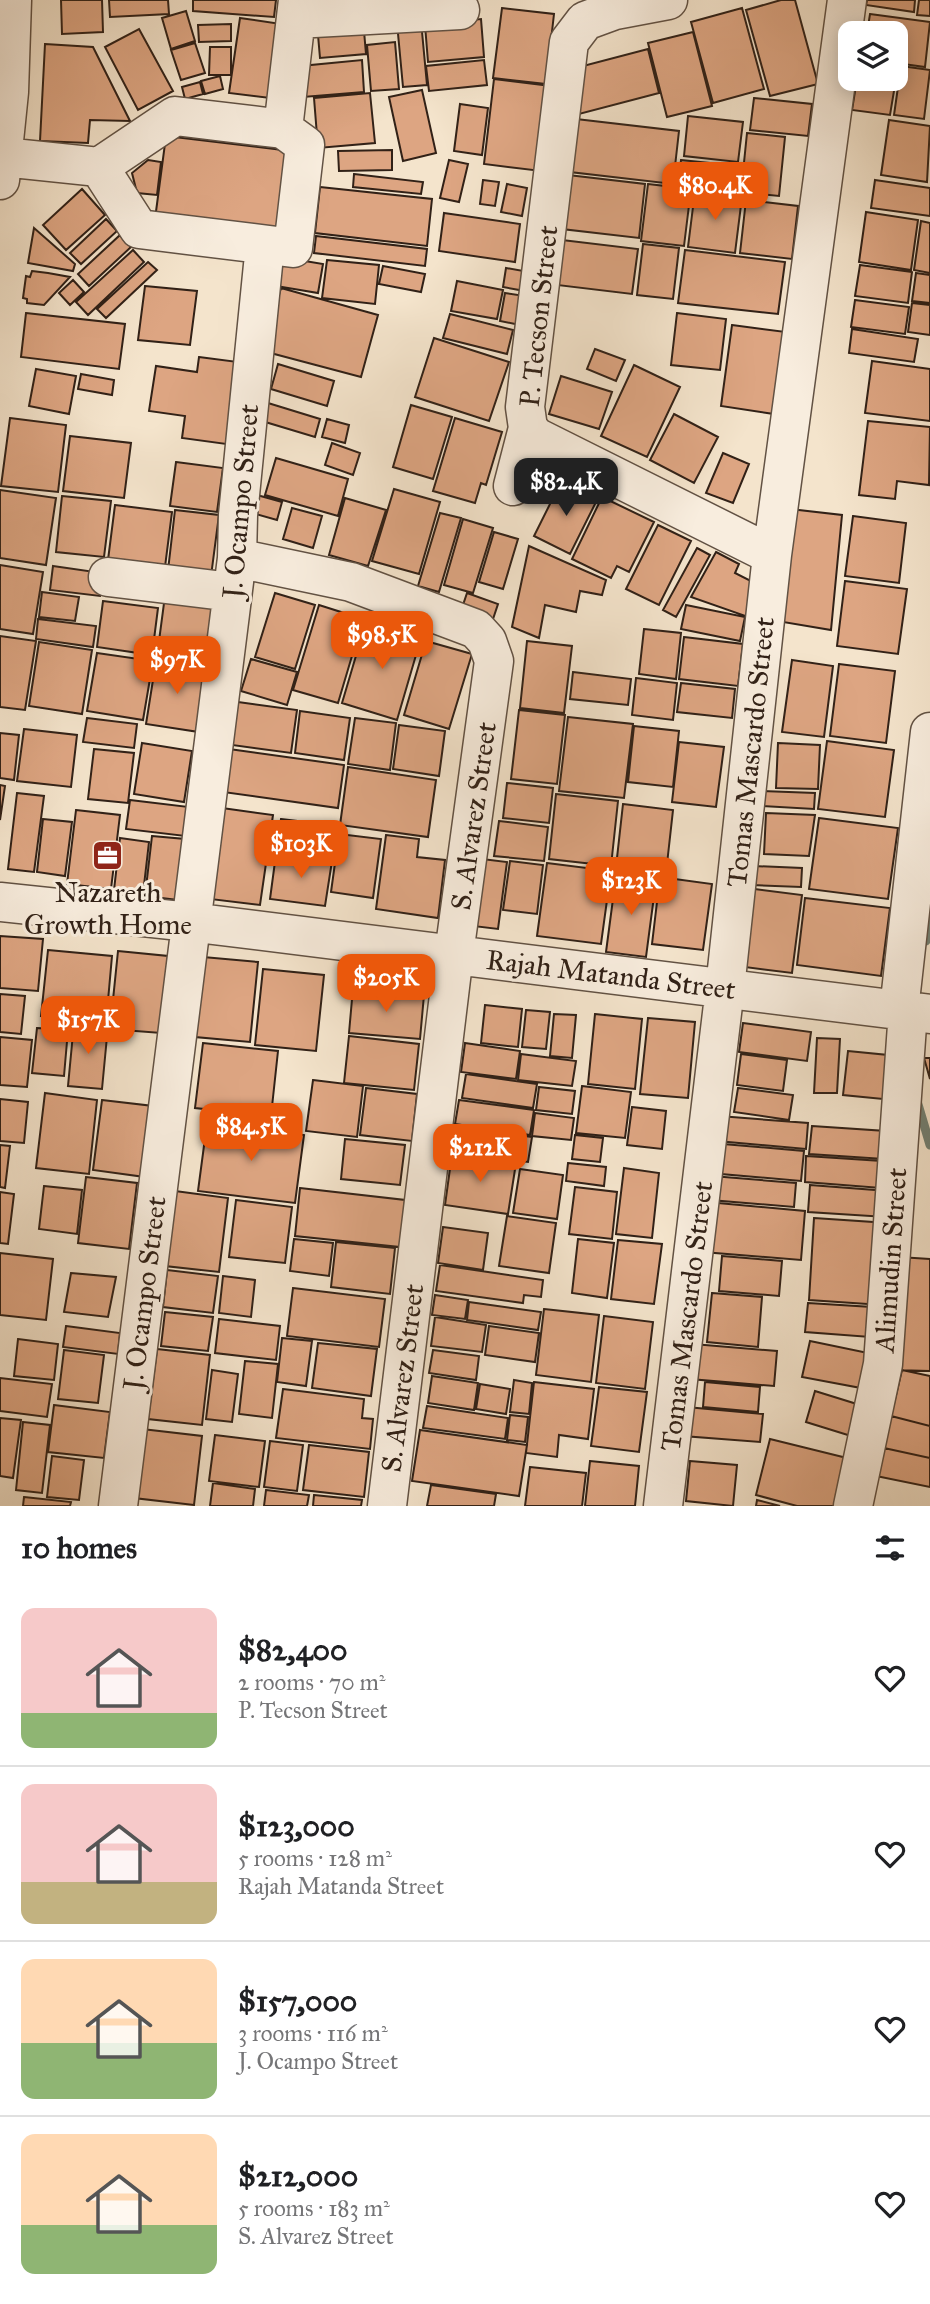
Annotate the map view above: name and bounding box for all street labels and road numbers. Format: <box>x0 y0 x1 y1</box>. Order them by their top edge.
street label: P. Tecson Street <box>512 223 565 409</box>
street label: J. Ocampo Street <box>214 402 266 603</box>
street label: Tomas Mascardo Street <box>719 615 782 889</box>
street label: S. Alvarez Street <box>443 720 504 912</box>
street label: Rajah Matanda Street <box>484 942 738 1007</box>
street label: Alimudin Street <box>867 1167 914 1354</box>
street label: Tomas Mascardo Street <box>653 1179 720 1453</box>
street label: J. Ocampo Street <box>115 1194 174 1395</box>
street label: S. Alvarez Street <box>374 1282 431 1474</box>

